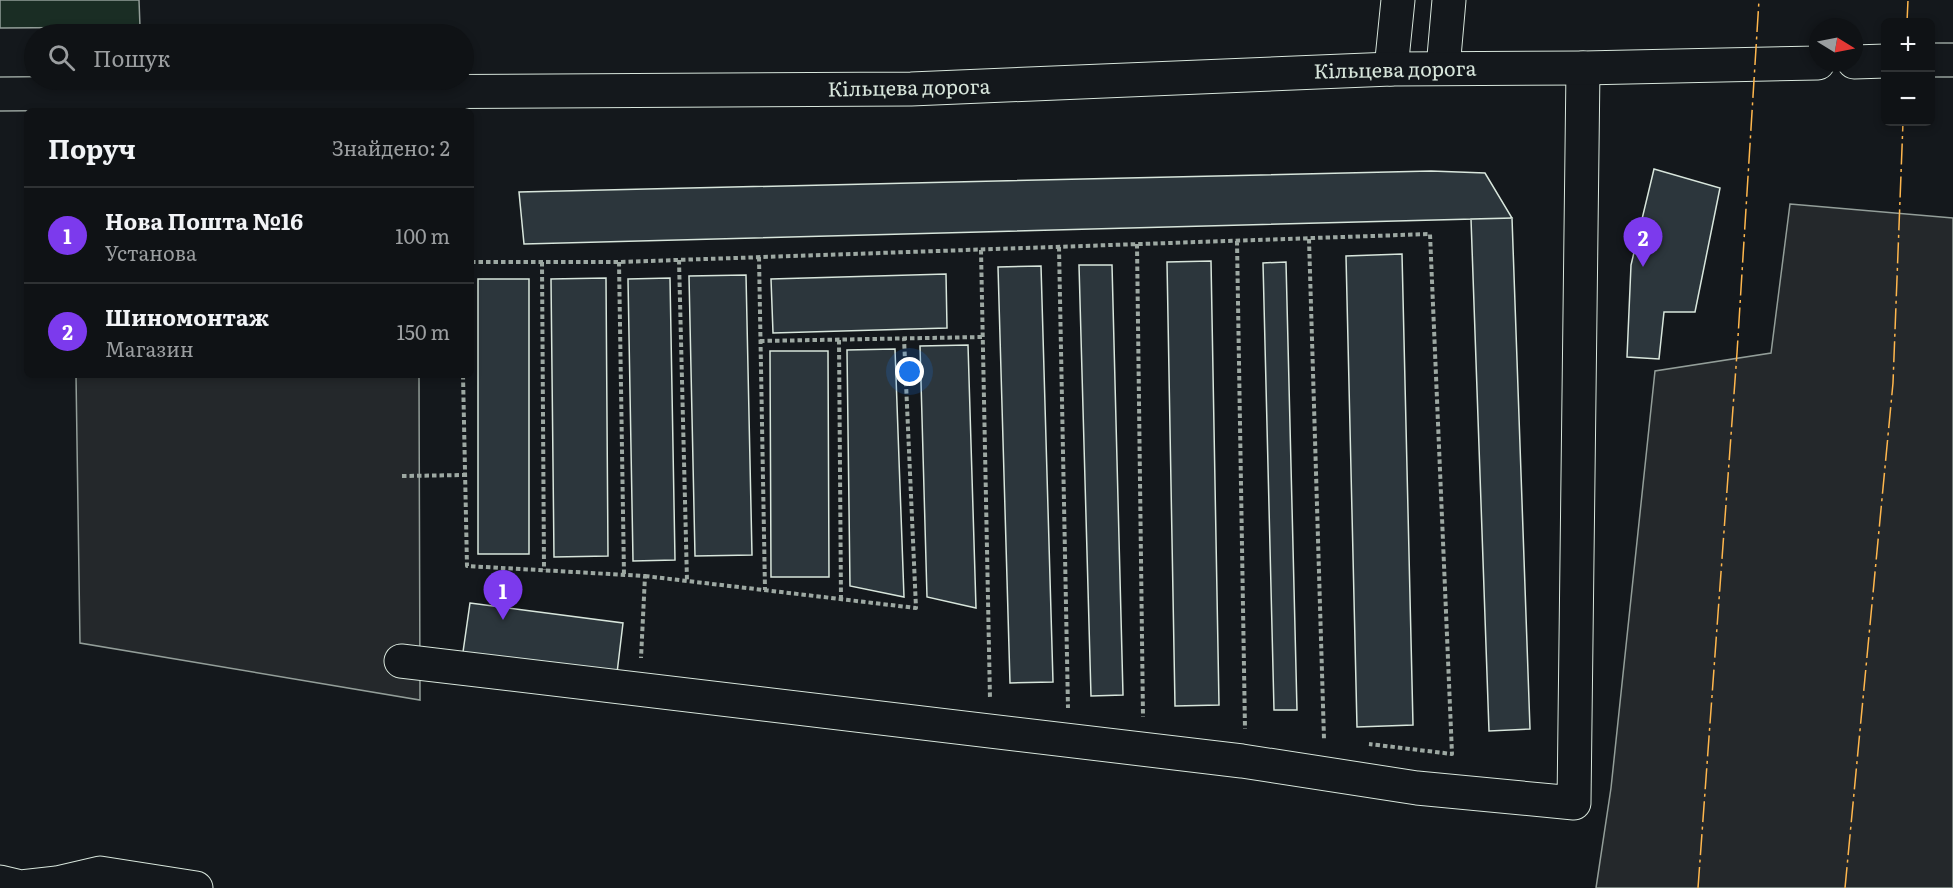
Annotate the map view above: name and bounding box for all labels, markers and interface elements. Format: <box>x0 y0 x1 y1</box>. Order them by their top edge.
north arrow <box>1809 18 1863 72</box>
map controls <box>1881 18 1935 126</box>
button: + <box>1881 18 1935 72</box>
search box <box>24 24 474 90</box>
icon: search <box>45 41 78 74</box>
text: Пошук <box>93 41 170 74</box>
street label: Кільцева дорога <box>1313 52 1477 84</box>
street label: Кільцева дорога <box>827 70 991 102</box>
button: − <box>1881 72 1935 126</box>
text: Поруч <box>48 128 136 167</box>
text: Знайдено: 2 <box>332 132 450 162</box>
text: Нова Пошта №16 <box>105 204 303 237</box>
pin: 2 <box>1624 218 1662 267</box>
text: 1 <box>63 220 72 250</box>
text: 100 m <box>395 220 450 250</box>
text: Установа <box>105 237 197 267</box>
text: Шиномонтаж <box>105 300 269 333</box>
text: 2 <box>62 316 73 346</box>
text: 150 m <box>397 316 450 346</box>
text: Магазин <box>105 333 194 363</box>
your location <box>895 357 924 386</box>
pin: 1 <box>484 570 522 620</box>

